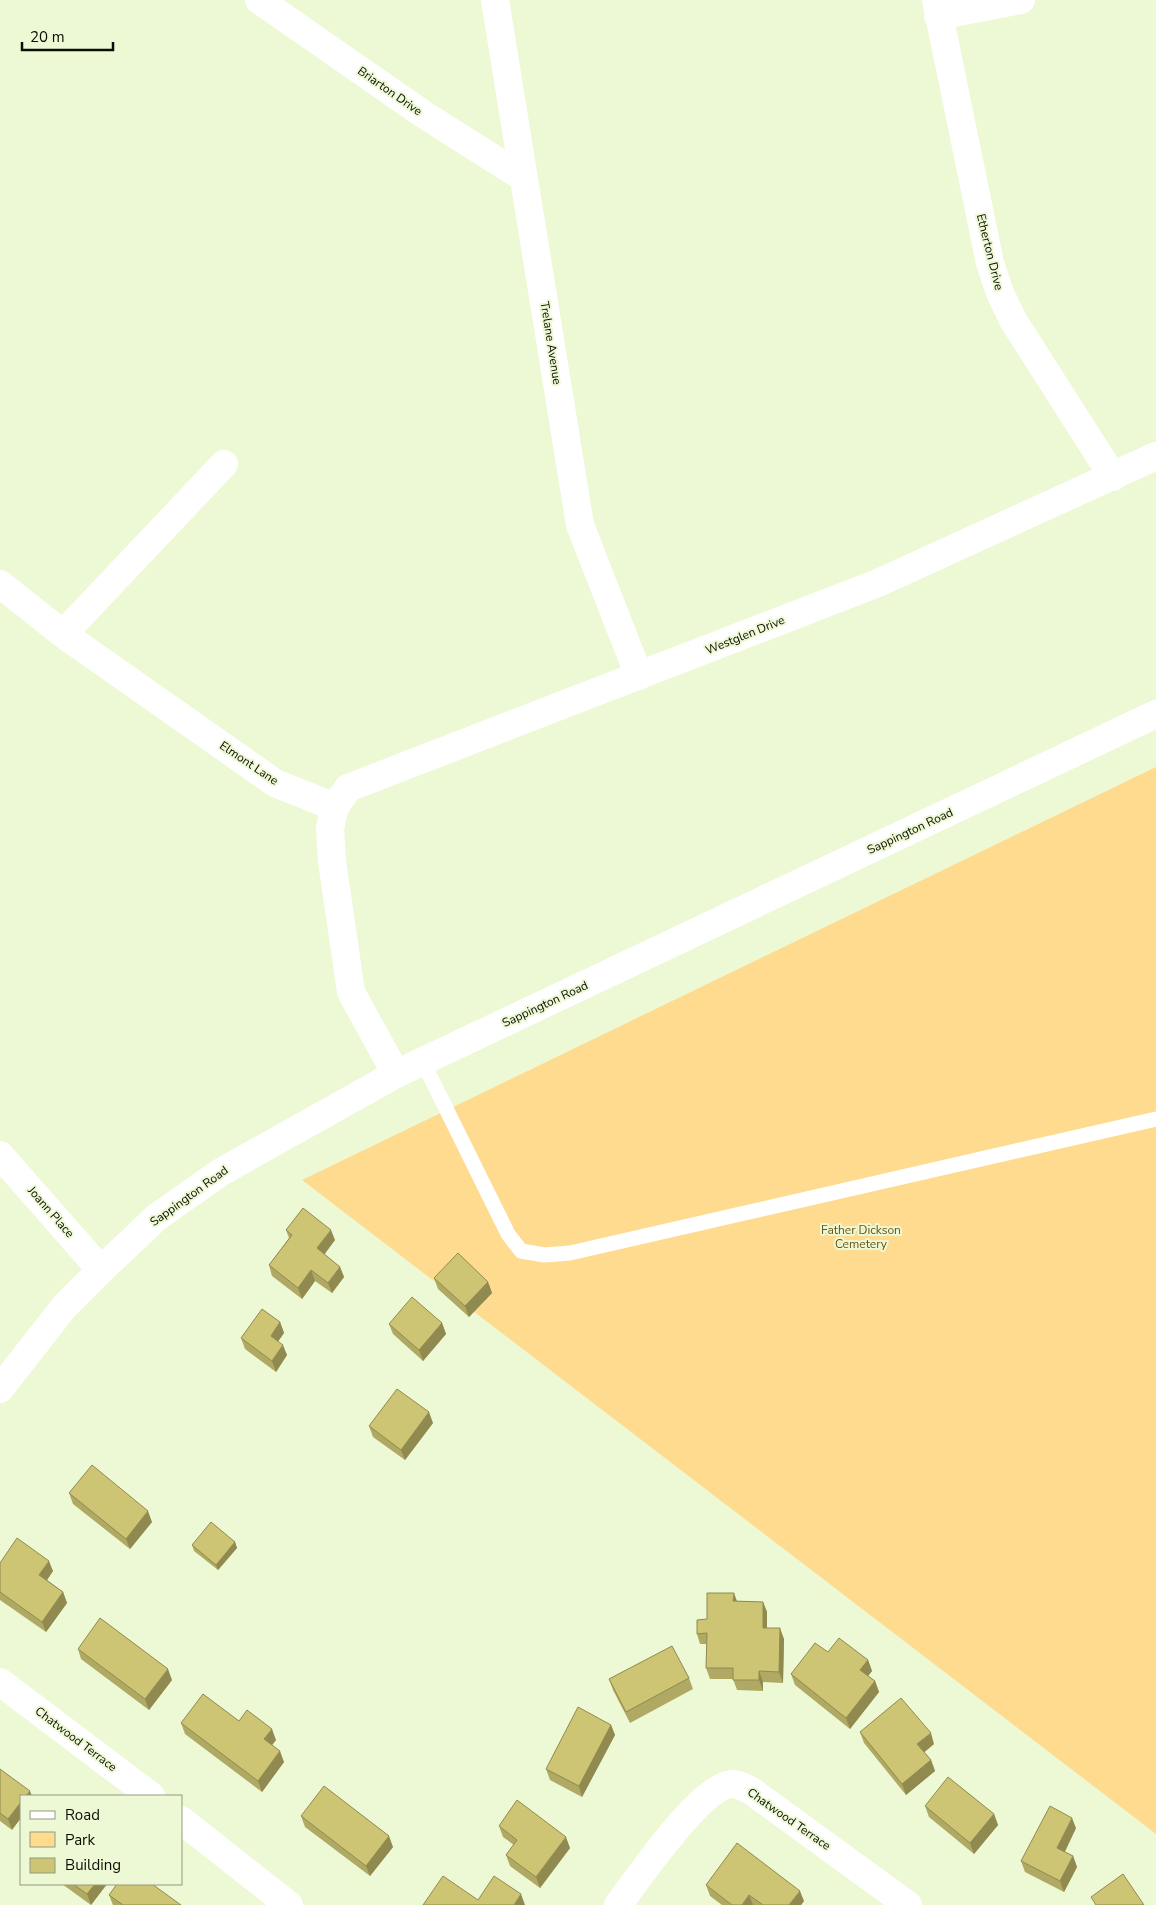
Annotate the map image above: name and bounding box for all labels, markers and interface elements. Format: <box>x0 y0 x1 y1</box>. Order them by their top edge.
scale bar <box>22 20 114 52</box>
text: 20 m <box>30 27 65 47</box>
street label: Briarton Drive <box>355 63 425 119</box>
street label: Etherton Drive <box>973 212 1007 292</box>
street label: Trelane Avenue <box>537 300 565 386</box>
street label: Westglen Drive <box>703 612 787 658</box>
street label: Elmont Lane <box>216 737 282 789</box>
street label: Sappington Road <box>864 804 956 858</box>
street label: Sappington Road <box>499 977 591 1031</box>
street label: Sappington Road <box>147 1162 231 1230</box>
street label: Joann Place <box>24 1182 78 1241</box>
park label: Father Dickson Cemetery <box>821 1222 901 1252</box>
street label: Chatwood Terrace <box>32 1703 120 1775</box>
street label: Chatwood Terrace <box>744 1784 834 1854</box>
legend <box>20 1795 182 1885</box>
text: Road <box>65 1805 100 1825</box>
text: Park <box>65 1830 95 1850</box>
text: Building <box>65 1855 121 1875</box>

